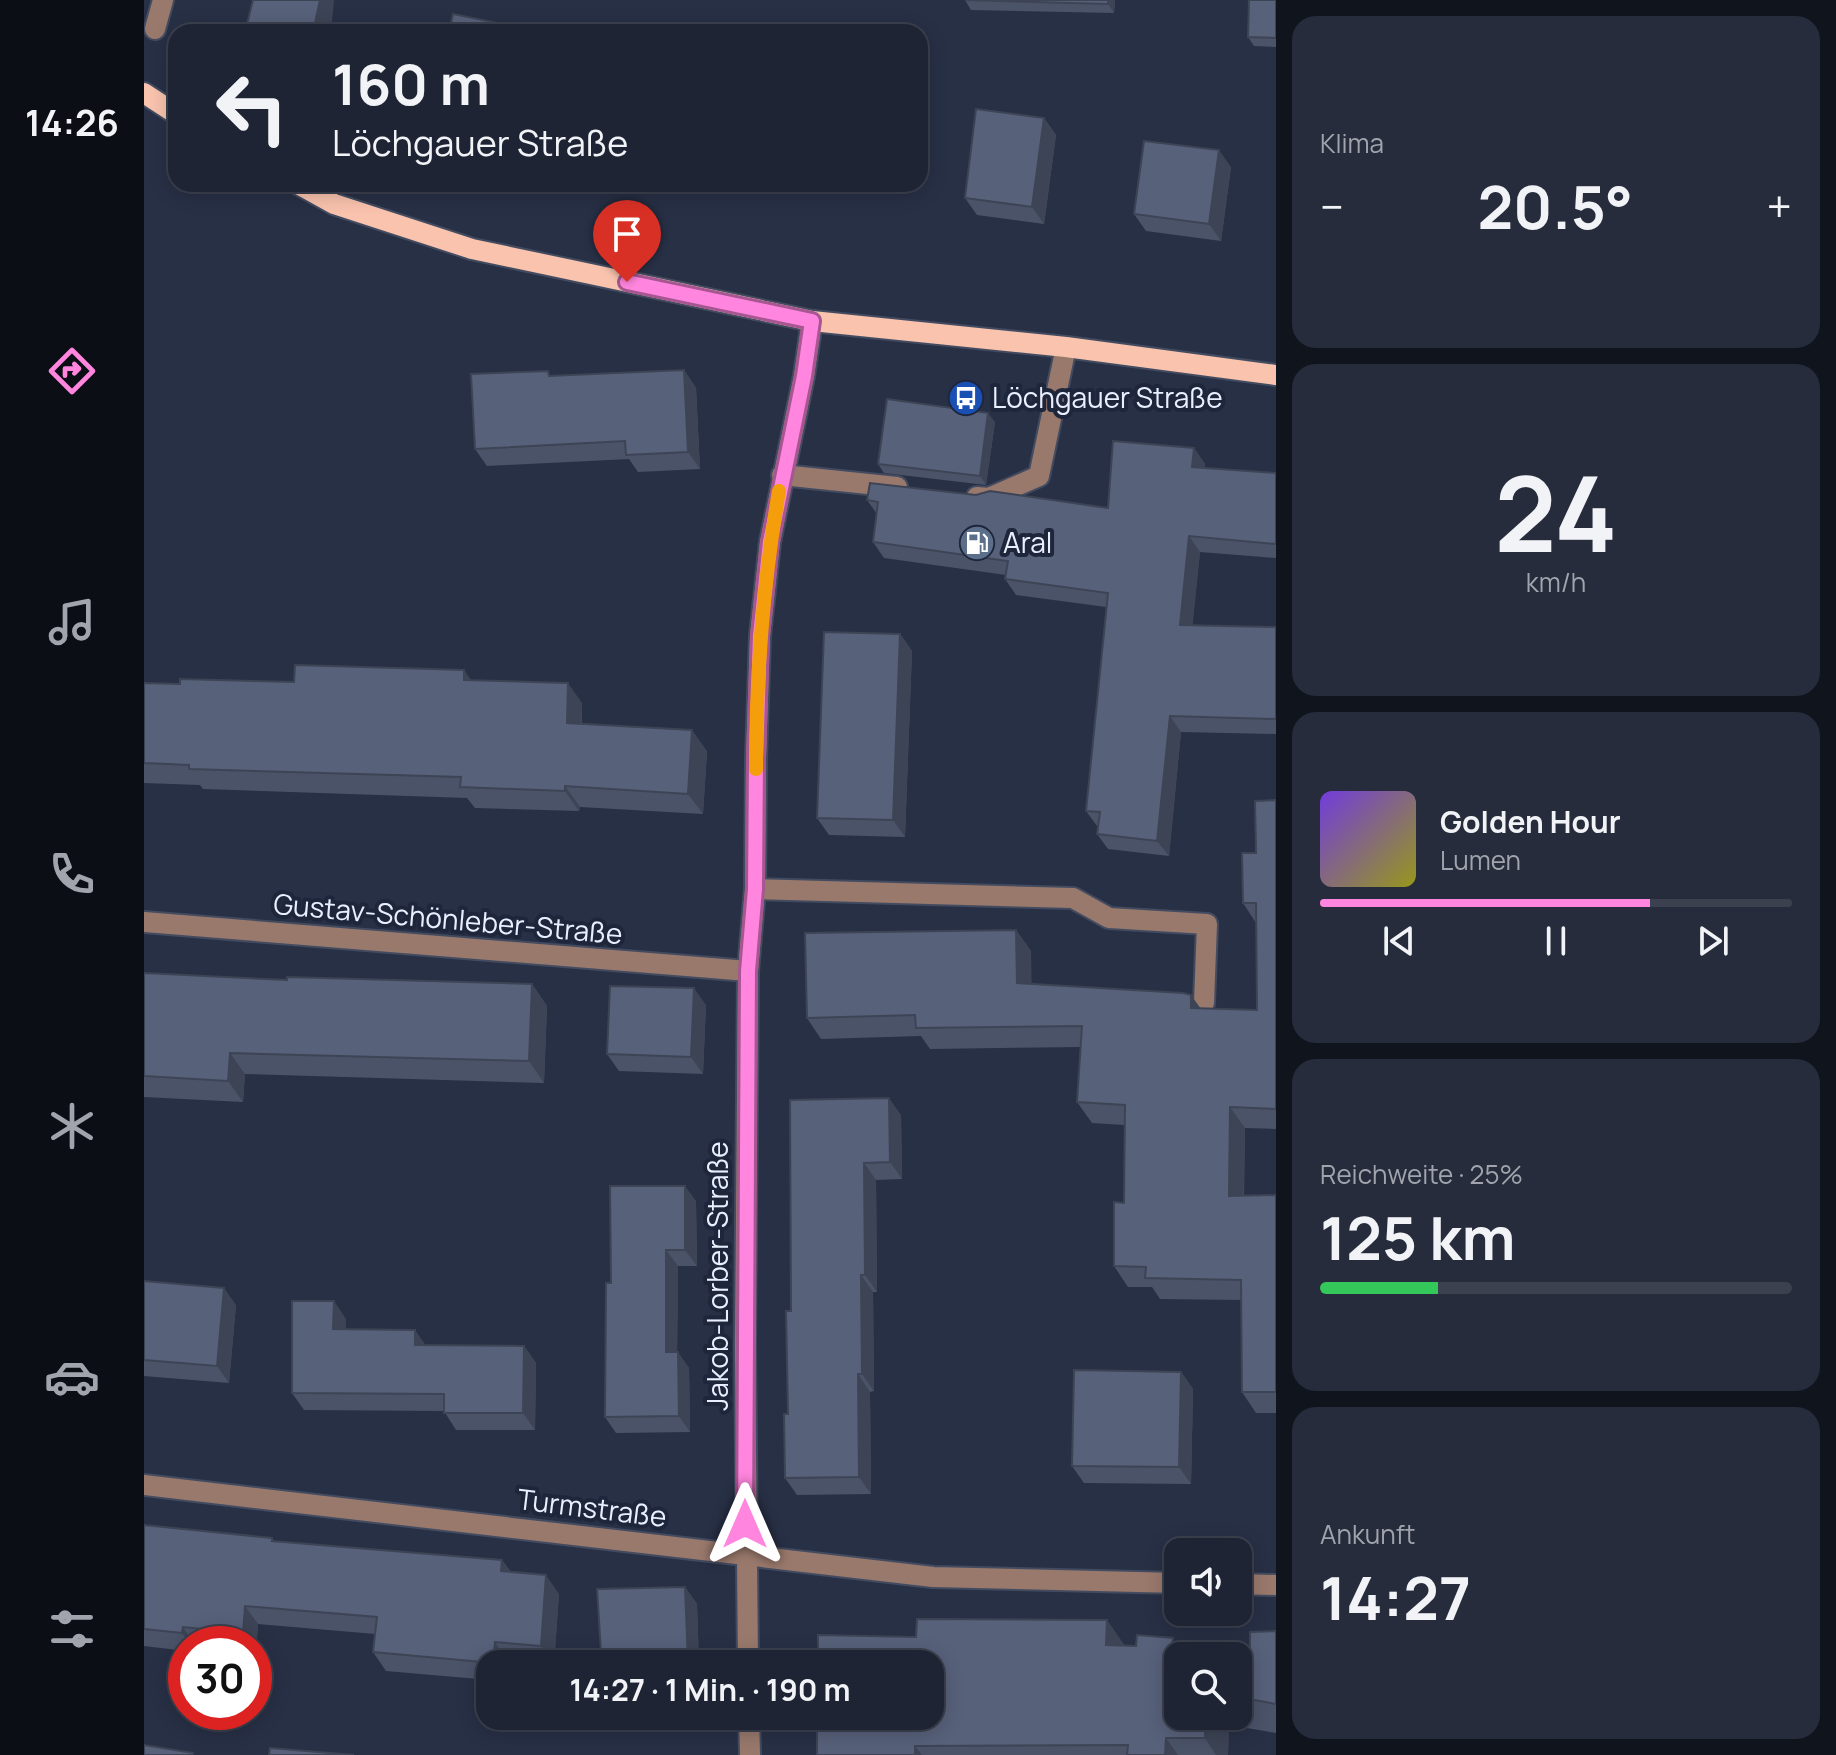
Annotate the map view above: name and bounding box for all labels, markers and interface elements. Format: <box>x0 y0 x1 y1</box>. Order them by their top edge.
text: 160 m <box>332 45 490 122</box>
icon: left <box>200 56 304 160</box>
text: 14:26 <box>25 98 119 147</box>
text: Löchgauer Straße <box>332 118 628 167</box>
text: Klima <box>1320 125 1384 161</box>
text: 20.5° <box>1477 165 1633 247</box>
text: − <box>1320 176 1344 236</box>
text: + <box>1767 176 1792 236</box>
pin <box>593 200 661 282</box>
icon: arrive <box>605 212 649 256</box>
icon: directions <box>44 343 100 399</box>
place label: Löchgauer Straße <box>992 378 1223 416</box>
bus stop icon: Löchgauer Straße <box>947 379 985 417</box>
text: 24 <box>1494 441 1618 583</box>
place label: Aral <box>1003 523 1052 561</box>
fuel station icon: Aral <box>958 524 996 562</box>
text: km/h <box>1526 564 1586 600</box>
icon: music <box>44 594 100 650</box>
text: Golden Hour <box>1440 801 1621 842</box>
text: Lumen <box>1440 842 1521 878</box>
icon: phone <box>44 846 100 902</box>
street label: Gustav-Schönleber-Straße <box>272 884 624 952</box>
icon: previous <box>1377 919 1421 963</box>
icon: pause <box>1534 919 1578 963</box>
icon: next <box>1691 919 1735 963</box>
icon: climate <box>44 1098 100 1154</box>
street label: Jakob-Lorber-Straße <box>698 1141 736 1411</box>
text: Reichweite · 25% <box>1320 1156 1523 1192</box>
text: 125 km <box>1320 1196 1515 1278</box>
icon: car <box>44 1349 100 1405</box>
street label: Turmstraße <box>515 1479 669 1535</box>
position arrow <box>703 1482 787 1566</box>
text: Ankunft <box>1320 1516 1415 1552</box>
map controls <box>1164 1538 1252 1730</box>
button: sound <box>1164 1538 1252 1626</box>
text: 14:27 <box>1320 1556 1471 1638</box>
icon: filters <box>44 1601 100 1657</box>
speed limit sign: 30 <box>168 1626 272 1730</box>
button: search <box>1164 1642 1252 1730</box>
text: 14:27 · 1 Min. · 190 m <box>569 1669 851 1710</box>

